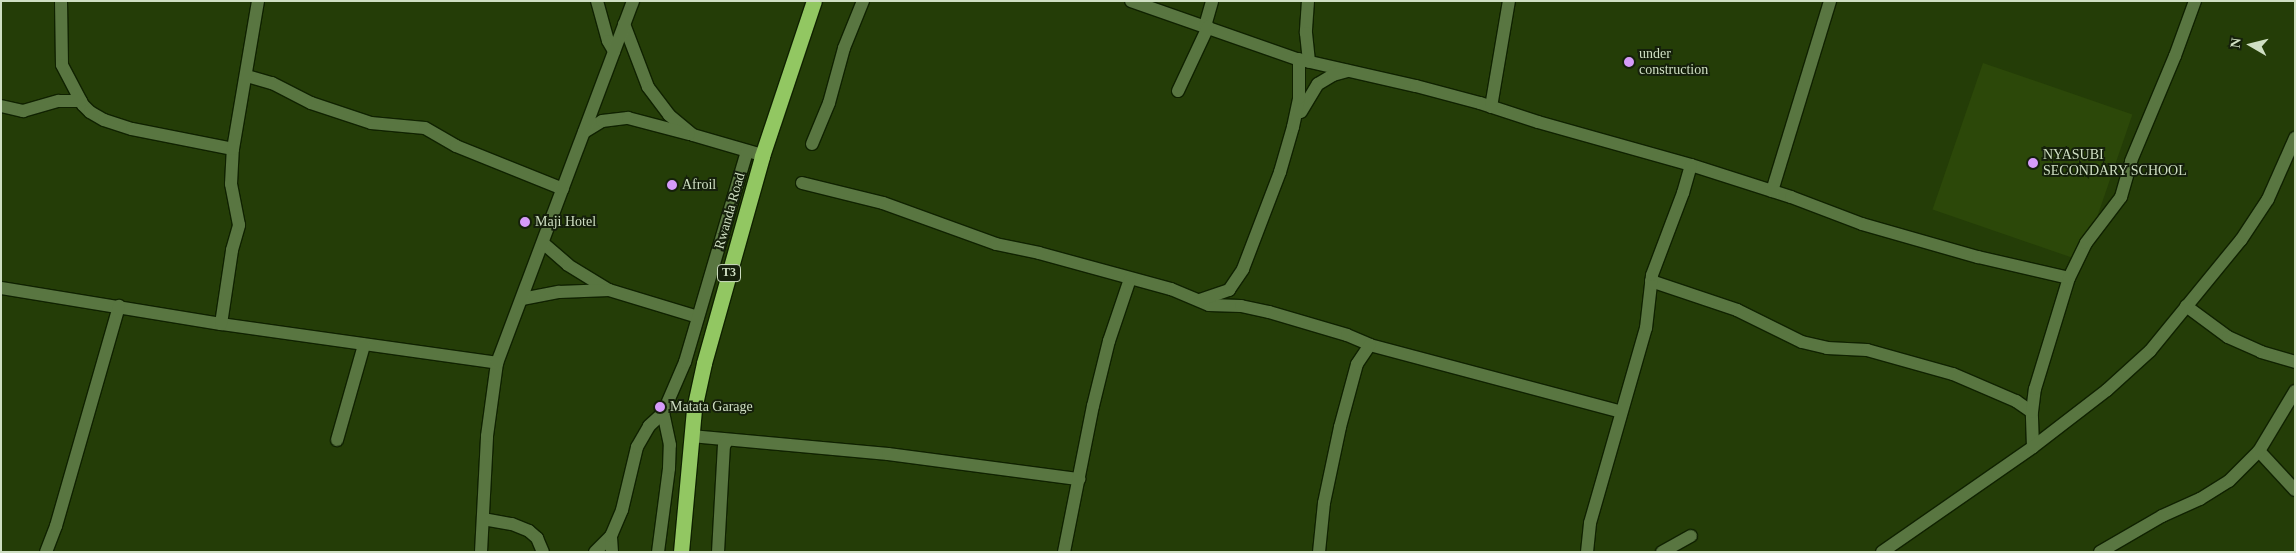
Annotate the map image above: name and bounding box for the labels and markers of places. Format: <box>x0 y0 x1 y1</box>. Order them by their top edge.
place label: under construction <box>1639 46 1708 78</box>
marker: under construction <box>1623 56 1635 68</box>
place label: NYASUBI SECONDARY SCHOOL <box>2043 147 2187 180</box>
marker: NYASUBI SECONDARY SCHOOL <box>2027 157 2039 169</box>
place label: Afroil <box>682 177 716 193</box>
marker: Afroil <box>666 179 678 191</box>
place label: Maji Hotel <box>535 214 596 230</box>
marker: Maji Hotel <box>519 216 531 228</box>
place label: Matata Garage <box>670 399 753 415</box>
marker: Matata Garage <box>654 401 666 413</box>

